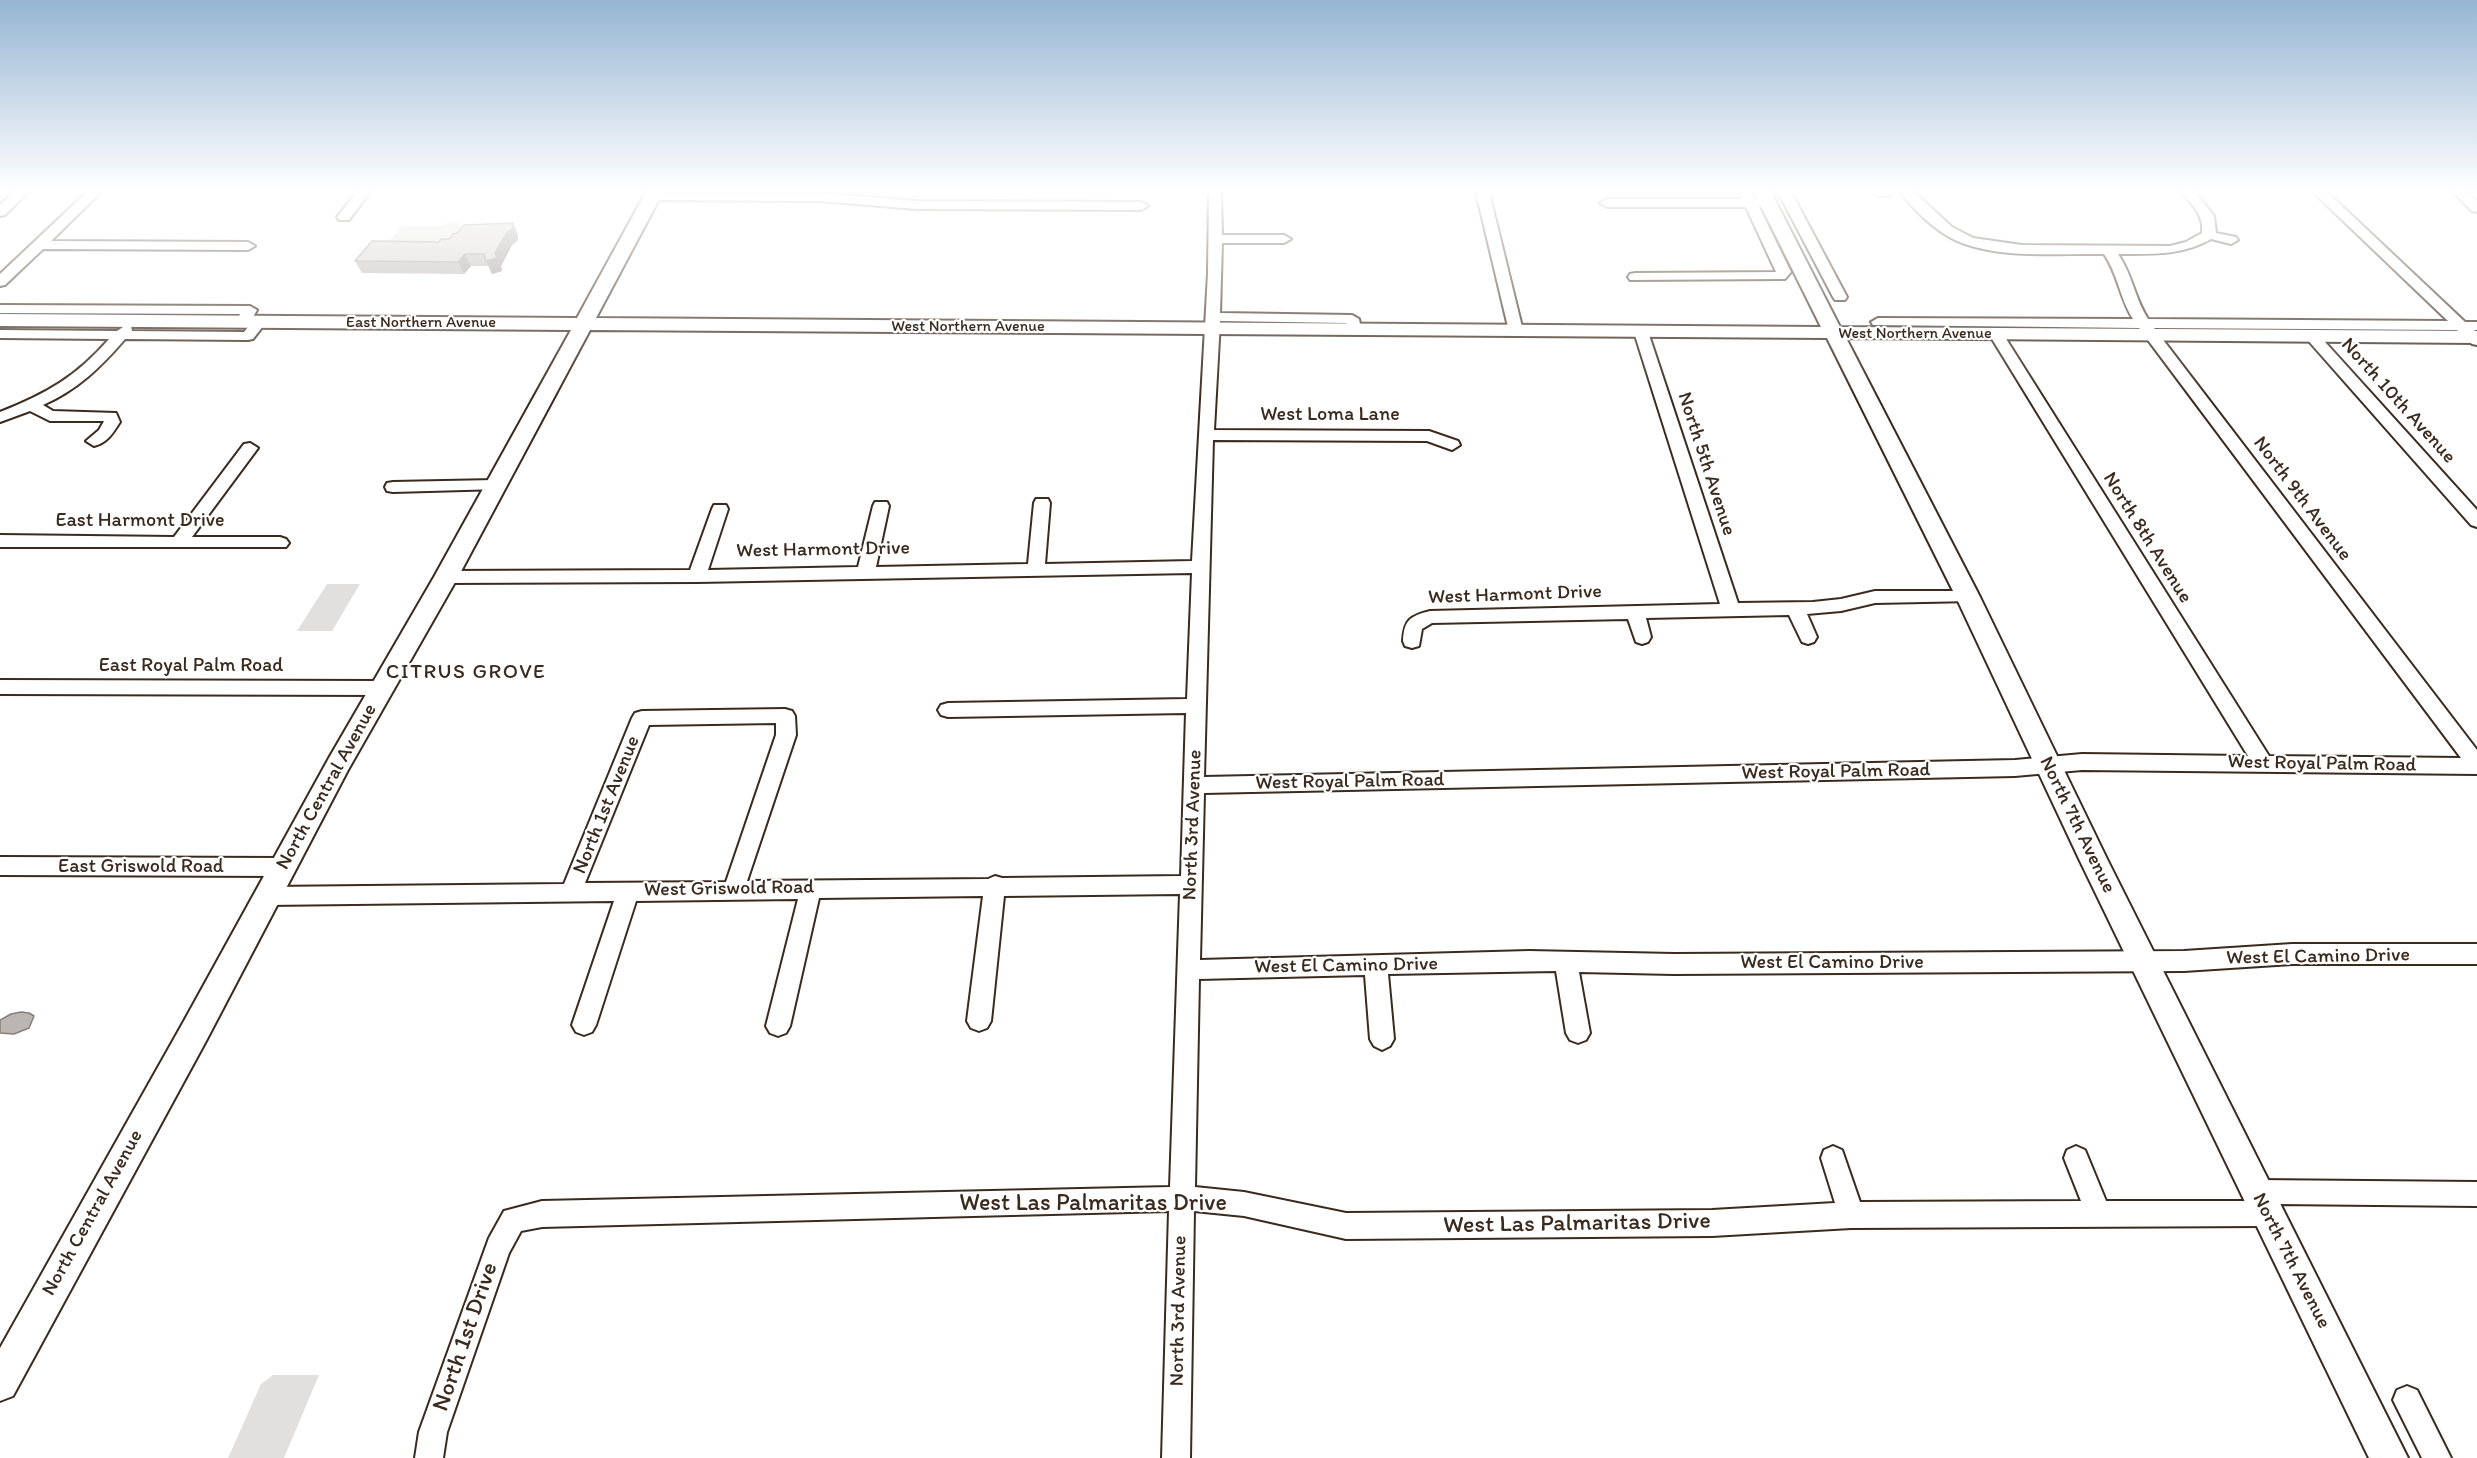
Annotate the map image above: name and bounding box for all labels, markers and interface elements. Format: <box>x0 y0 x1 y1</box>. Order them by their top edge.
street label: East Northern Avenue <box>346 313 496 333</box>
street label: West Northern Avenue <box>891 317 1045 337</box>
street label: West Northern Avenue <box>1838 324 1992 344</box>
street label: North 10th Avenue <box>2335 333 2461 469</box>
street label: North 5th Avenue <box>1671 389 1741 539</box>
street label: West Loma Lane <box>1260 403 1400 427</box>
street label: North 9th Avenue <box>2247 432 2357 566</box>
street label: North 8th Avenue <box>2097 468 2197 608</box>
street label: East Harmont Drive <box>55 509 225 533</box>
street label: West Harmont Drive <box>736 536 910 564</box>
street label: West Harmont Drive <box>1428 580 1602 610</box>
street label: East Royal Palm Road <box>99 654 283 678</box>
district label: CITRUS GROVE <box>385 660 547 686</box>
street label: North Central Avenue <box>271 700 383 874</box>
street label: North 1st Avenue <box>568 732 646 878</box>
street label: North 3rd Avenue <box>1178 749 1208 901</box>
street label: West Royal Palm Road <box>2227 750 2417 778</box>
street label: North 7th Avenue <box>2034 753 2120 897</box>
street label: West Royal Palm Road <box>1741 758 1931 786</box>
street label: West Royal Palm Road <box>1255 768 1445 796</box>
street label: East Griswold Road <box>58 855 224 879</box>
street label: West Griswold Road <box>644 876 814 902</box>
street label: West El Camino Drive <box>2226 943 2410 971</box>
street label: West El Camino Drive <box>1740 951 1924 975</box>
street label: West El Camino Drive <box>1254 952 1438 980</box>
street label: North Central Avenue <box>37 1126 149 1300</box>
street label: North 7th Avenue <box>2246 1189 2336 1333</box>
street label: West Las Palmaritas Drive <box>959 1190 1227 1218</box>
street label: West Las Palmaritas Drive <box>1443 1207 1711 1241</box>
street label: North 3rd Avenue <box>1166 1235 1192 1387</box>
street label: North 1st Drive <box>427 1259 505 1415</box>

